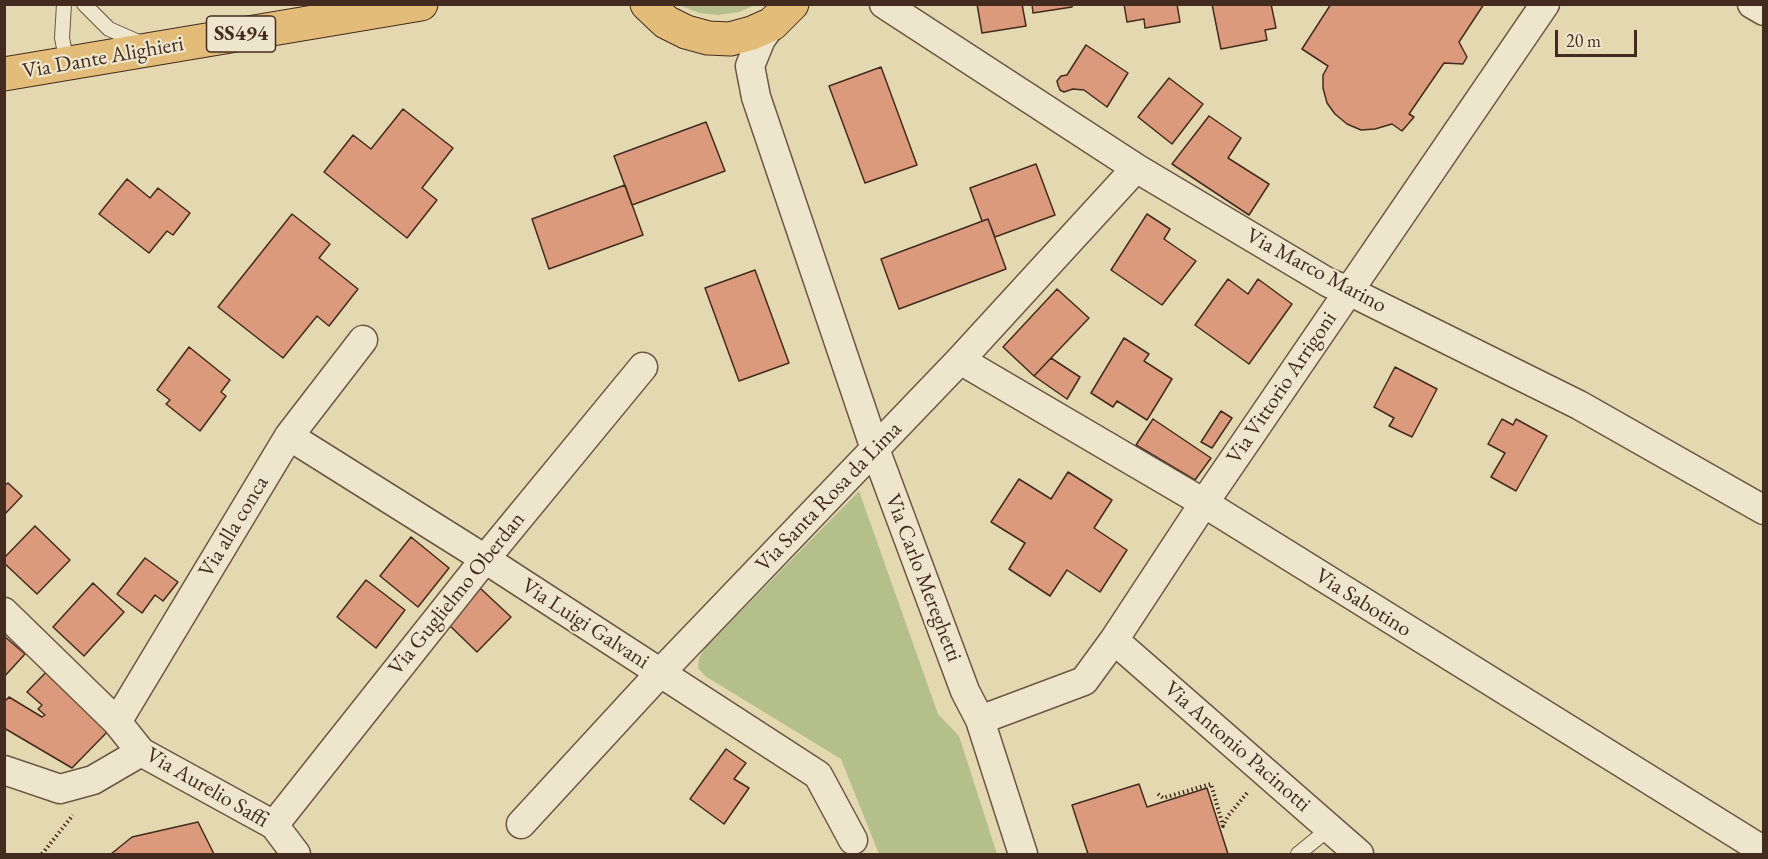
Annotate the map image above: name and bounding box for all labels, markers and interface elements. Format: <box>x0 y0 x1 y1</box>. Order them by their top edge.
road number: SS494 <box>206 16 276 52</box>
scale bar <box>1558 18 1640 56</box>
text: 20 m <box>1566 29 1601 52</box>
street label: Via Dante Alighieri <box>20 31 186 85</box>
street label: Via Marco Marino <box>1241 223 1391 319</box>
street label: Via Vittorio Arrigoni <box>1221 307 1343 469</box>
street label: Via Santa Rosa da Lima <box>750 416 908 578</box>
street label: Via alla conca <box>193 471 275 583</box>
street label: Via Carlo Mereghetti <box>879 490 967 666</box>
street label: Via Guglielmo Oberdan <box>383 507 531 681</box>
street label: Via Sabotino <box>1310 563 1416 643</box>
street label: Via Luigi Galvani <box>516 573 654 675</box>
street label: Via Antonio Pacinotti <box>1158 676 1316 818</box>
street label: Via Aurelio Saffi <box>141 742 273 834</box>

